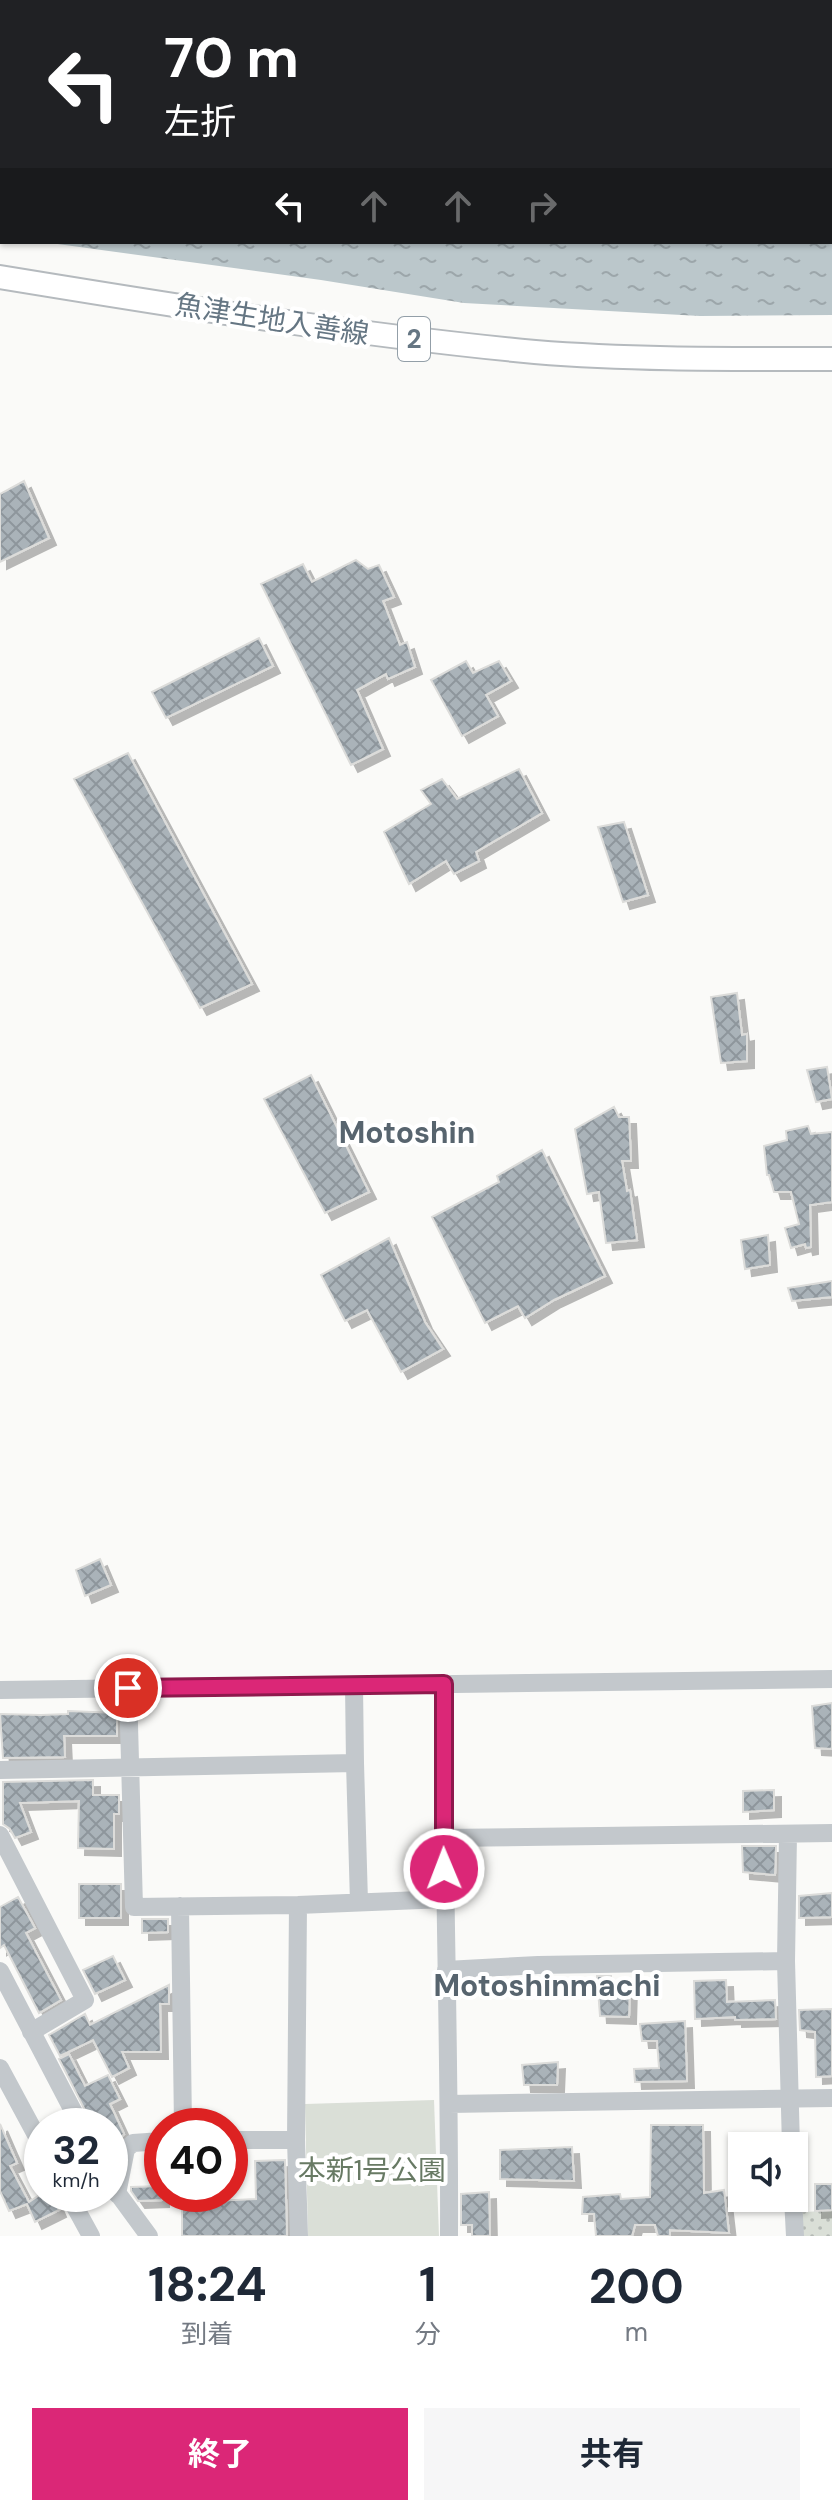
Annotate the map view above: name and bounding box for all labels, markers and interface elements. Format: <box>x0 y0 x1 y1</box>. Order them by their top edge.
text: 70 m <box>164 21 299 94</box>
icon: left <box>32 32 136 136</box>
text: 左折 <box>164 98 236 145</box>
icon: left <box>268 184 312 228</box>
icon: ahead <box>352 184 396 228</box>
icon: ahead <box>436 184 480 228</box>
icon: right <box>520 184 564 228</box>
street label: 魚津生地入善線 <box>172 286 372 353</box>
road number: 2 <box>398 317 430 361</box>
district label: Motoshin <box>339 1113 475 1152</box>
pin <box>94 1654 162 1722</box>
icon: arrive <box>106 1666 150 1710</box>
position arrow <box>402 1827 486 1911</box>
district label: Motoshinmachi <box>433 1966 661 2005</box>
speed limit sign: 40 <box>144 2108 248 2212</box>
text: 32 <box>52 2124 100 2176</box>
map controls <box>728 2132 808 2212</box>
button: sound <box>728 2132 808 2212</box>
park label: 本新1号公園 <box>298 2152 446 2189</box>
text: km/h <box>52 2167 100 2193</box>
text: 18:24 <box>148 2253 267 2316</box>
text: 1 <box>419 2253 436 2316</box>
text: 200 <box>589 2255 684 2318</box>
text: m <box>625 2315 648 2349</box>
text: 到着 <box>181 2317 233 2351</box>
text: 分 <box>415 2317 441 2351</box>
button: 終了 <box>32 2408 408 2500</box>
button: 共有 <box>424 2408 800 2500</box>

